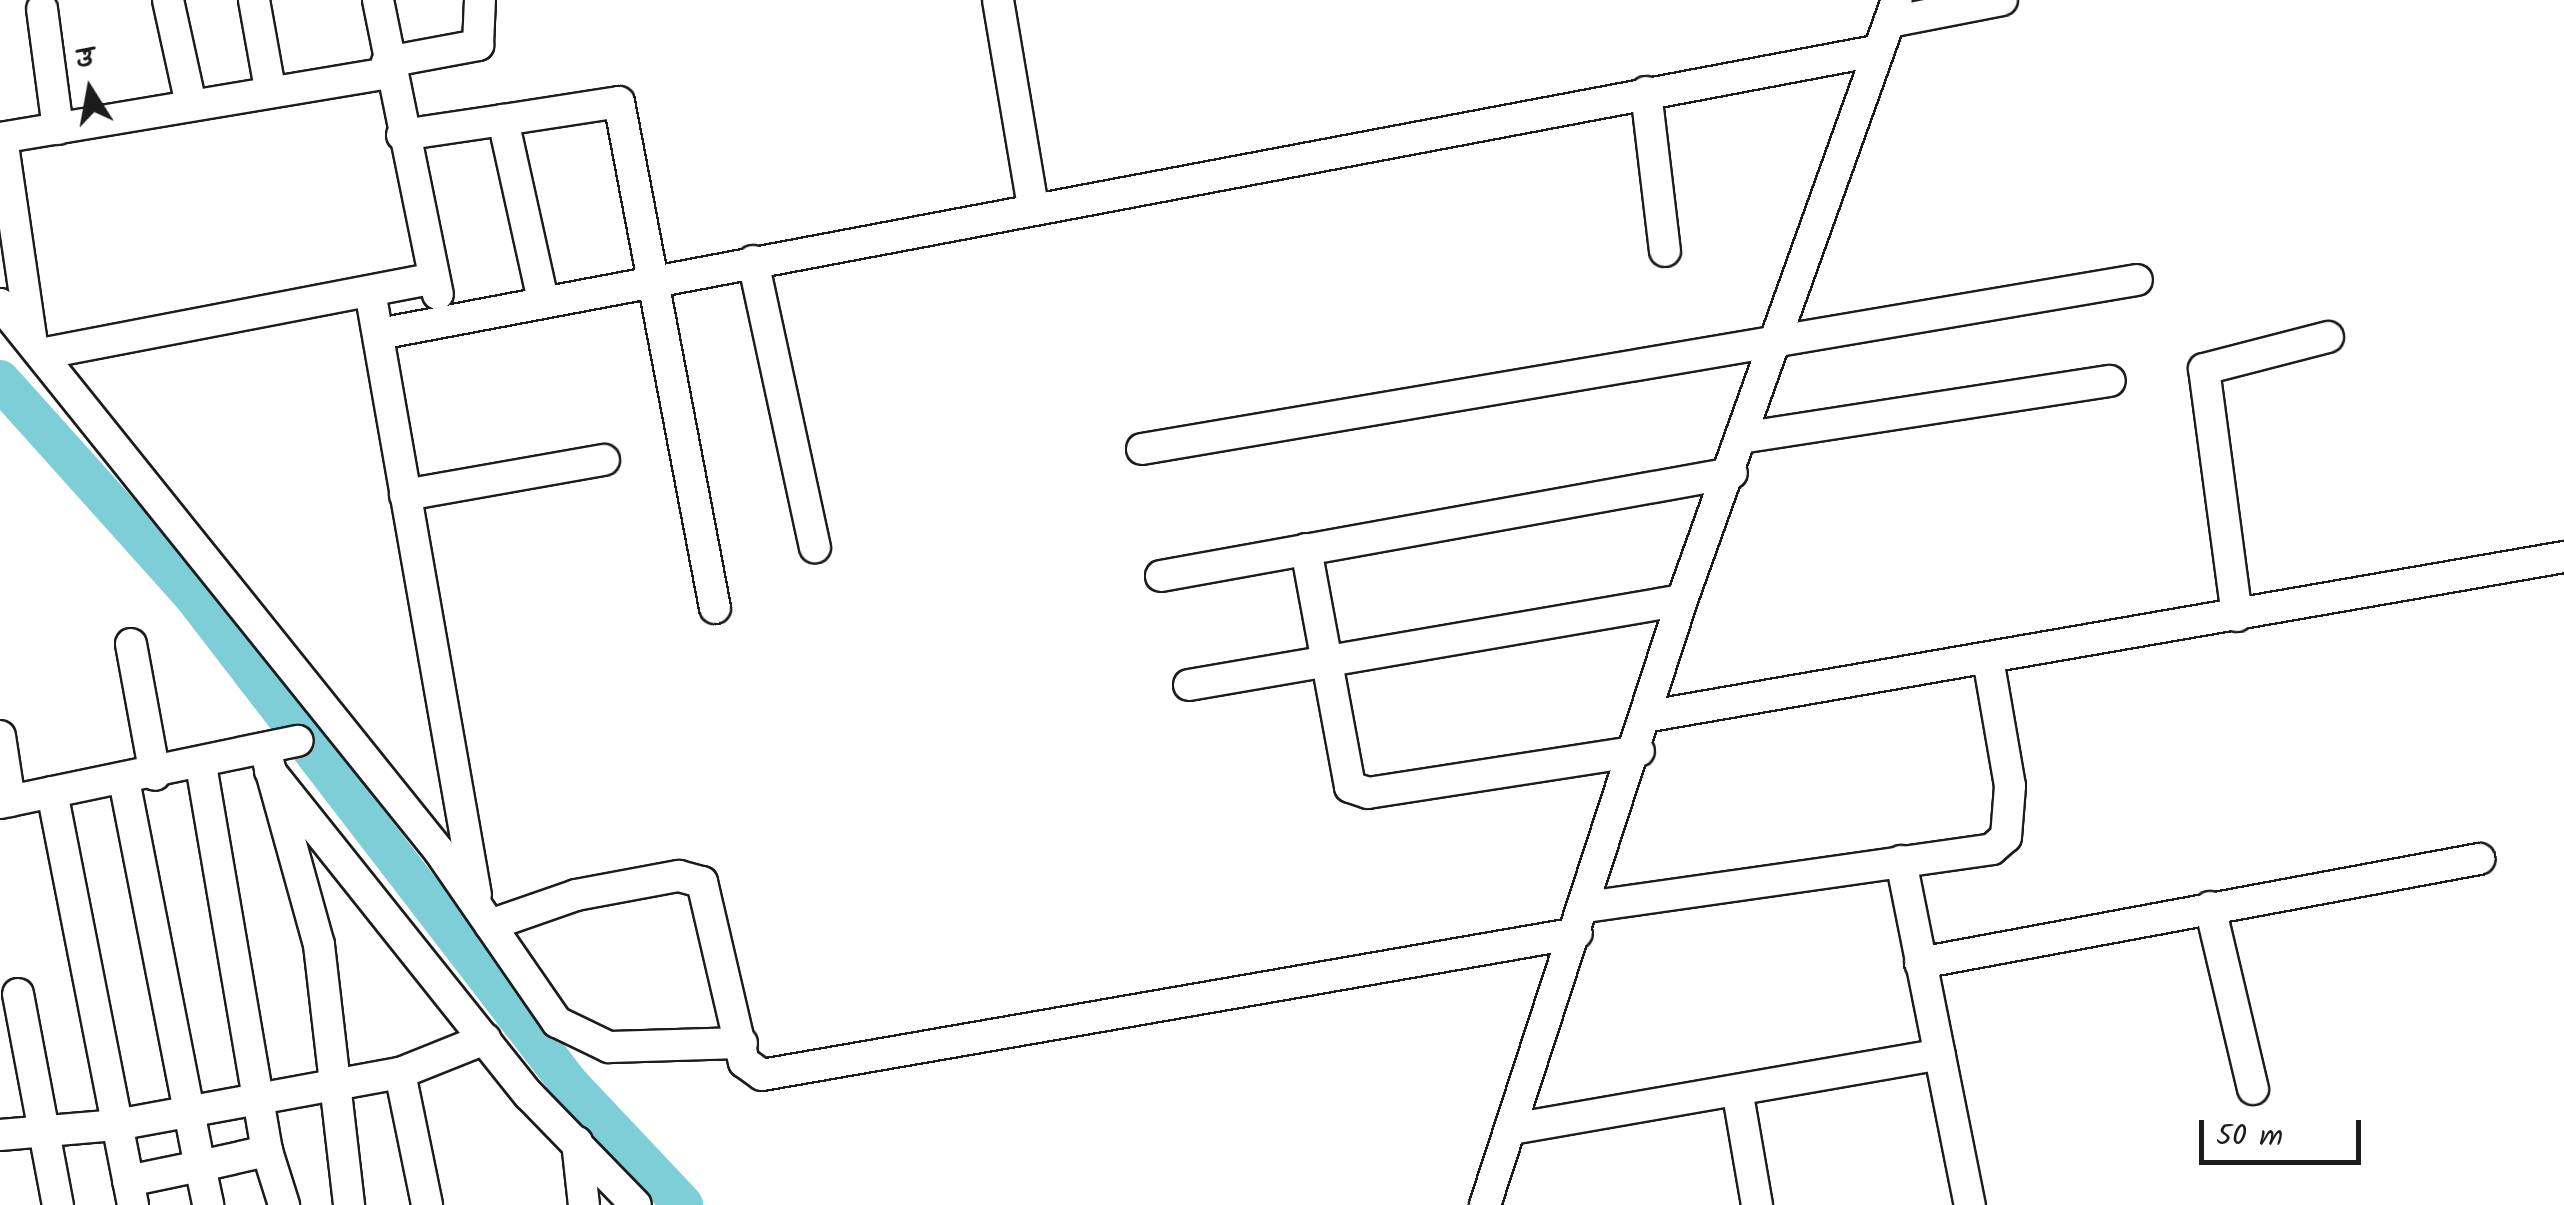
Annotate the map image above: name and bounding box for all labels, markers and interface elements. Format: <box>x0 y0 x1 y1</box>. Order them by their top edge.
text: उ <box>71 36 97 84</box>
north arrow <box>40 40 140 140</box>
scale bar <box>2204 1100 2366 1162</box>
text: 50 m <box>2216 1113 2283 1161</box>

